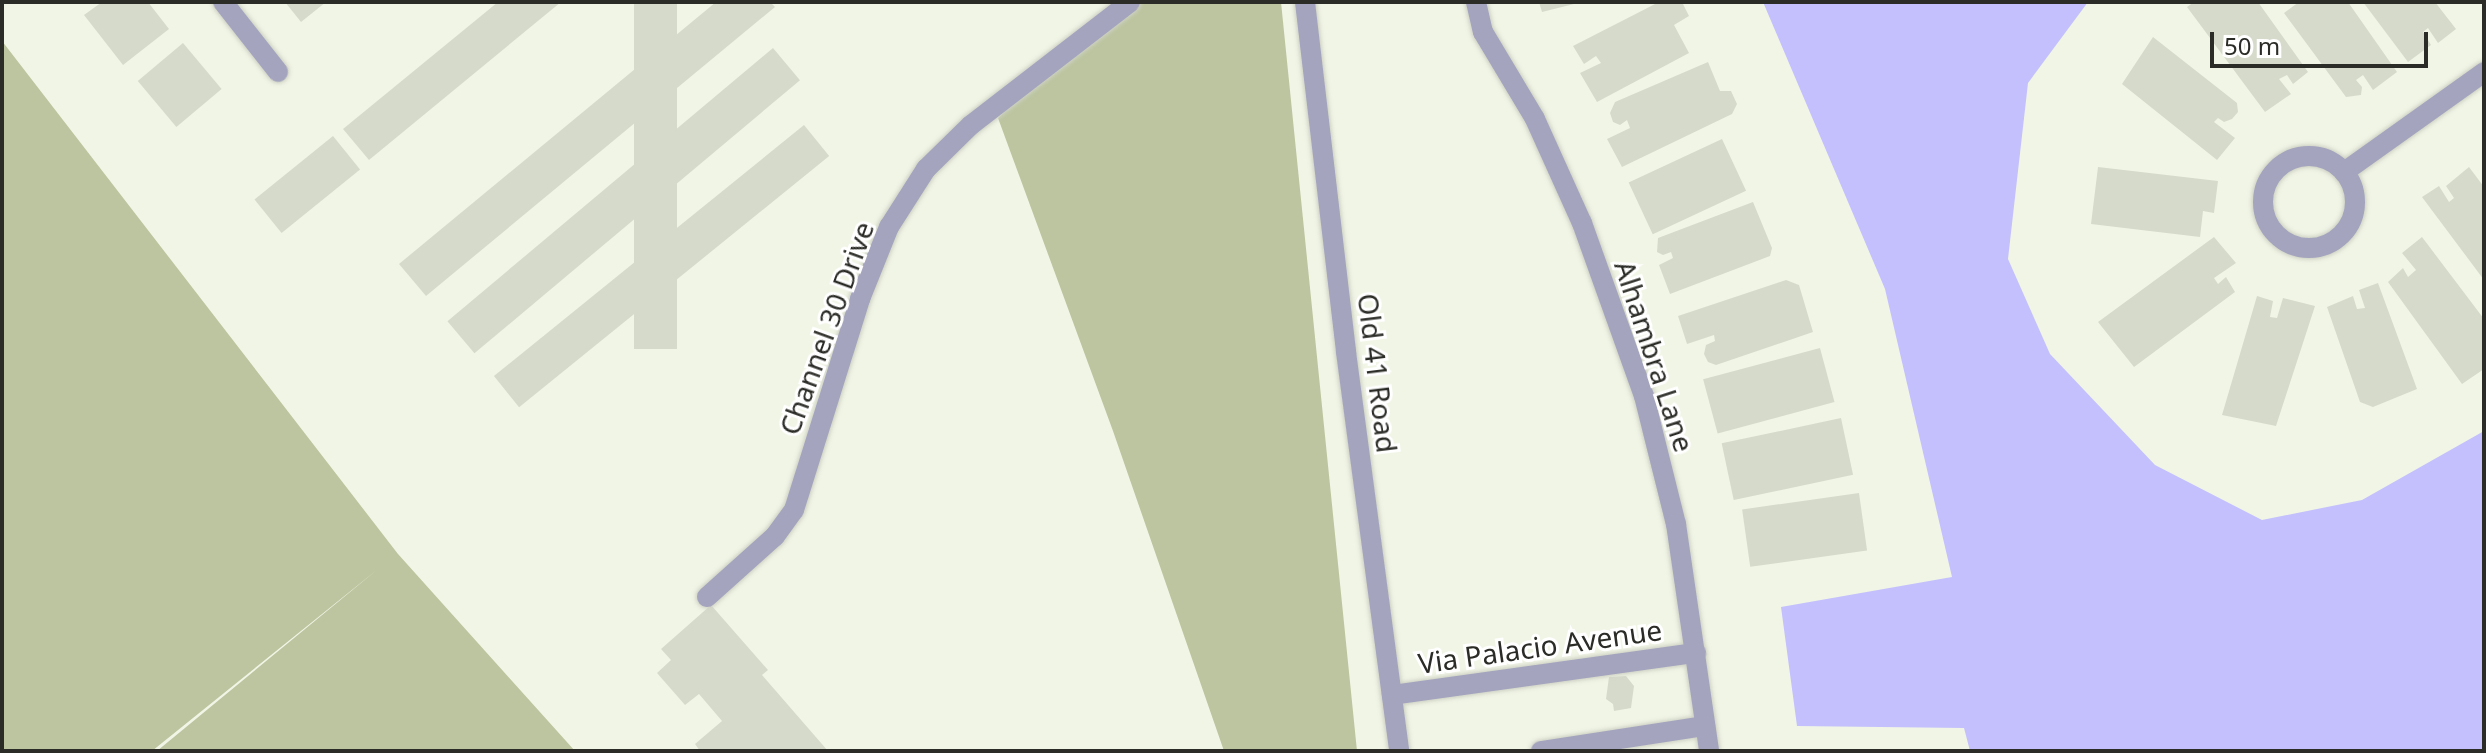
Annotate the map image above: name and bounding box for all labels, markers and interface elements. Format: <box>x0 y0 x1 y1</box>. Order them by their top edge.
scale bar <box>2214 16 2432 66</box>
text: 50 m <box>2224 29 2280 62</box>
street label: Channel 30 Drive <box>772 217 880 439</box>
street label: Alhambra Lane <box>1608 256 1702 456</box>
street label: Old 41 Road <box>1352 291 1404 455</box>
street label: Via Palacio Avenue <box>1416 612 1664 680</box>

